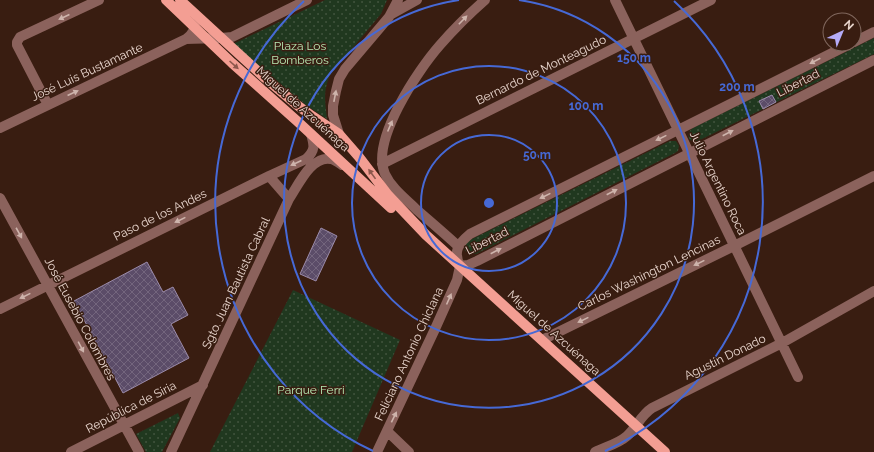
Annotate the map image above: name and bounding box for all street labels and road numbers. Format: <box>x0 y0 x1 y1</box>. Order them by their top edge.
street label: Bernardo de Monteagudo <box>474 32 608 108</box>
street label: José Luis Bustamante <box>29 40 145 104</box>
street label: Miguel de Azcuénaga <box>254 64 352 154</box>
street label: Libertad <box>774 66 822 100</box>
street label: Julio Argentino Roca <box>687 129 749 237</box>
street label: Paso de los Andes <box>111 186 209 244</box>
street label: Sgto. Juan Bautista Cabral <box>199 214 273 351</box>
street label: Libertad <box>463 224 511 258</box>
street label: Carlos Washington Lencinas <box>576 232 723 314</box>
street label: José Eusebio Colombres <box>42 255 118 383</box>
street label: Feliciano Antonio Chiclana <box>372 285 446 423</box>
street label: Miguel de Azcuénaga <box>505 288 603 378</box>
street label: Agustín Donado <box>682 331 768 383</box>
street label: República de Siria <box>83 378 179 436</box>

